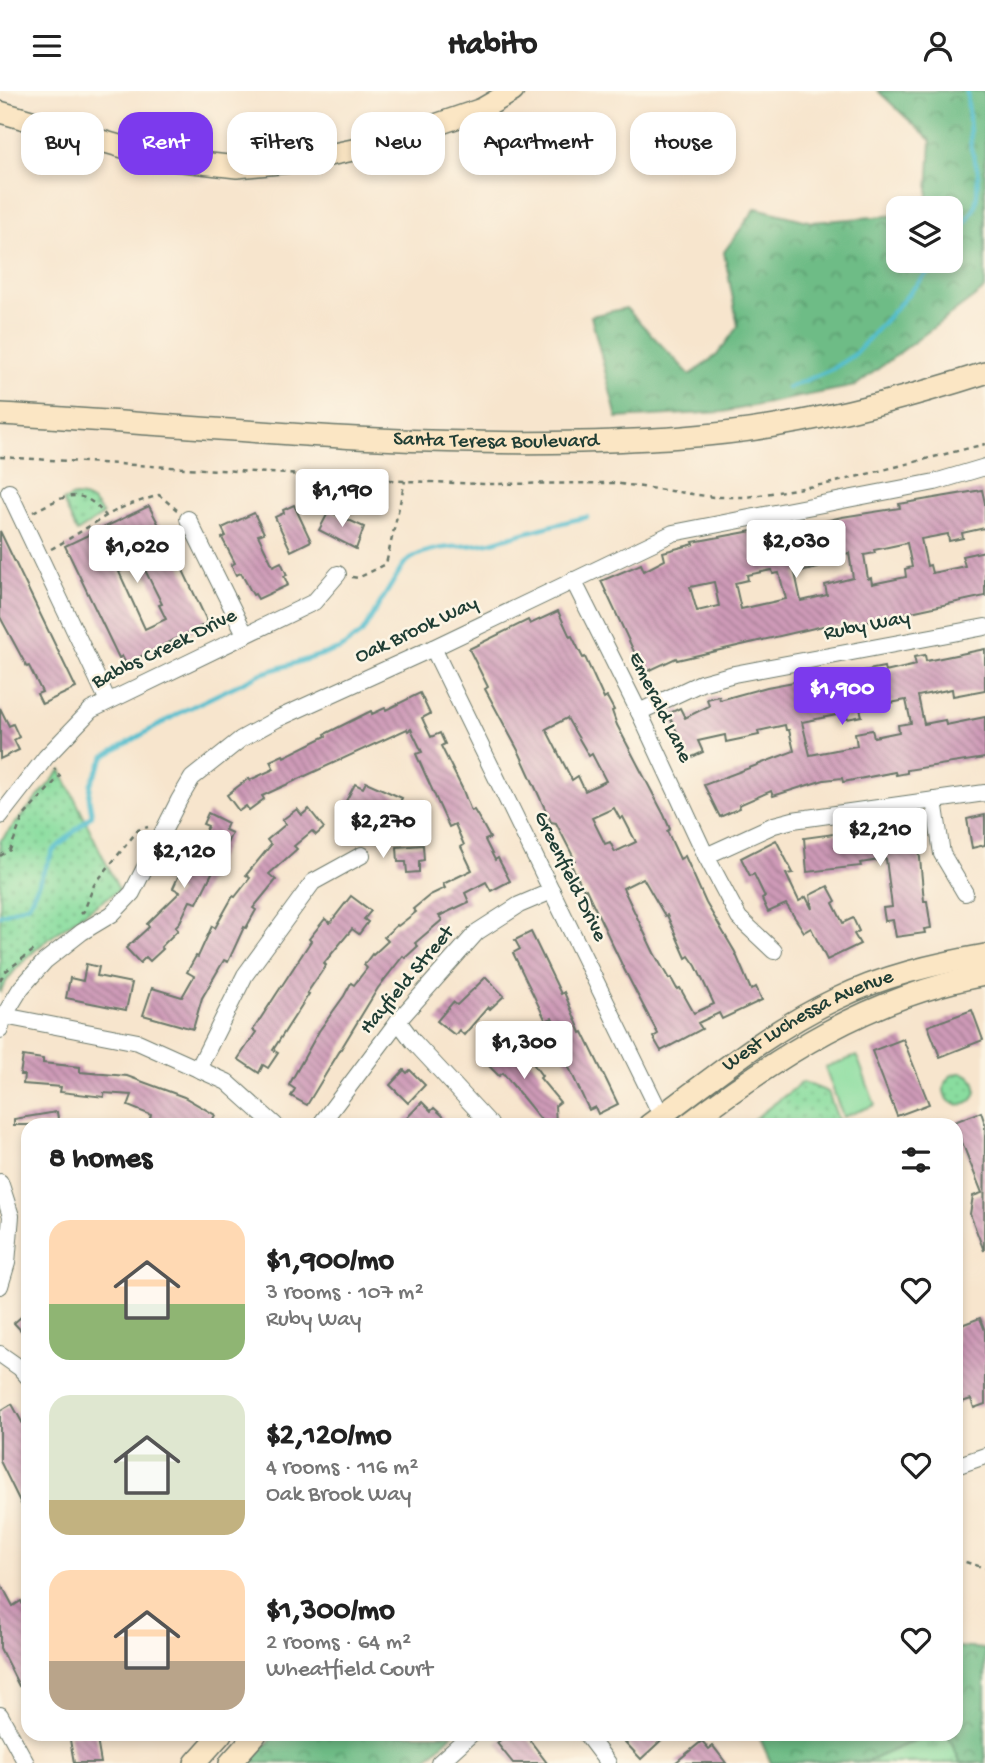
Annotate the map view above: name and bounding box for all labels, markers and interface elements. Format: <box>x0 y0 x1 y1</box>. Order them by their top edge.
icon: menu <box>28 27 66 65</box>
text: Habito <box>448 27 537 65</box>
icon: person <box>919 27 957 65</box>
chip: Buy <box>21 112 104 175</box>
chip: Rent <box>118 112 213 175</box>
chip: Filters <box>227 112 337 175</box>
chip: New <box>351 112 445 175</box>
chip: Apartment <box>459 112 616 175</box>
chip: House <box>630 112 736 175</box>
map controls <box>886 196 963 273</box>
button: layers <box>886 196 963 273</box>
street label: Santa Teresa Boulevard <box>393 427 601 455</box>
pin: $1,190 <box>285 469 399 529</box>
text: $1,190 <box>312 478 372 505</box>
pin: $2,030 <box>739 521 853 580</box>
pin: $1,020 <box>80 525 194 585</box>
text: $2,030 <box>763 529 829 556</box>
text: $1,020 <box>105 534 169 561</box>
street label: Oak Brook Way <box>352 592 482 670</box>
street label: Babbs Creek Drive <box>88 604 242 696</box>
street label: Ruby Way <box>822 606 912 648</box>
street label: Emerald Lane <box>621 649 697 768</box>
pin: $1,900 <box>785 667 899 727</box>
text: $1,900 <box>810 676 874 703</box>
pin: $2,270 <box>326 801 440 860</box>
street label: Greenfield Drive <box>527 808 612 947</box>
text: $2,270 <box>350 809 416 836</box>
pin: $2,210 <box>823 809 937 868</box>
text: $2,210 <box>849 817 911 844</box>
pin: $2,120 <box>127 831 241 890</box>
text: $2,120 <box>153 839 215 866</box>
street label: Hayfield Street <box>355 920 462 1040</box>
street label: West Luchessa Avenue <box>718 964 898 1078</box>
pin: $1,300 <box>467 1021 581 1081</box>
text: $1,300 <box>492 1030 556 1057</box>
icon: filters <box>897 1141 935 1179</box>
text: 8 homes <box>49 1143 152 1178</box>
text: $1,900/mo <box>266 1245 394 1280</box>
icon: home <box>105 1248 189 1332</box>
icon: heart <box>897 1271 935 1309</box>
text: 3 rooms · 107 m² <box>266 1280 424 1307</box>
text: Ruby Way <box>266 1307 361 1334</box>
text: $2,120/mo <box>266 1420 392 1455</box>
icon: home <box>105 1423 189 1507</box>
icon: heart <box>897 1446 935 1484</box>
text: 4 rooms · 116 m² <box>266 1455 418 1482</box>
text: Oak Brook Way <box>266 1482 411 1509</box>
text: $1,300/mo <box>266 1595 395 1630</box>
icon: home <box>105 1598 189 1682</box>
icon: heart <box>897 1621 935 1659</box>
text: 2 rooms · 64 m² <box>266 1630 411 1657</box>
text: Wheatfield Court <box>266 1657 433 1684</box>

